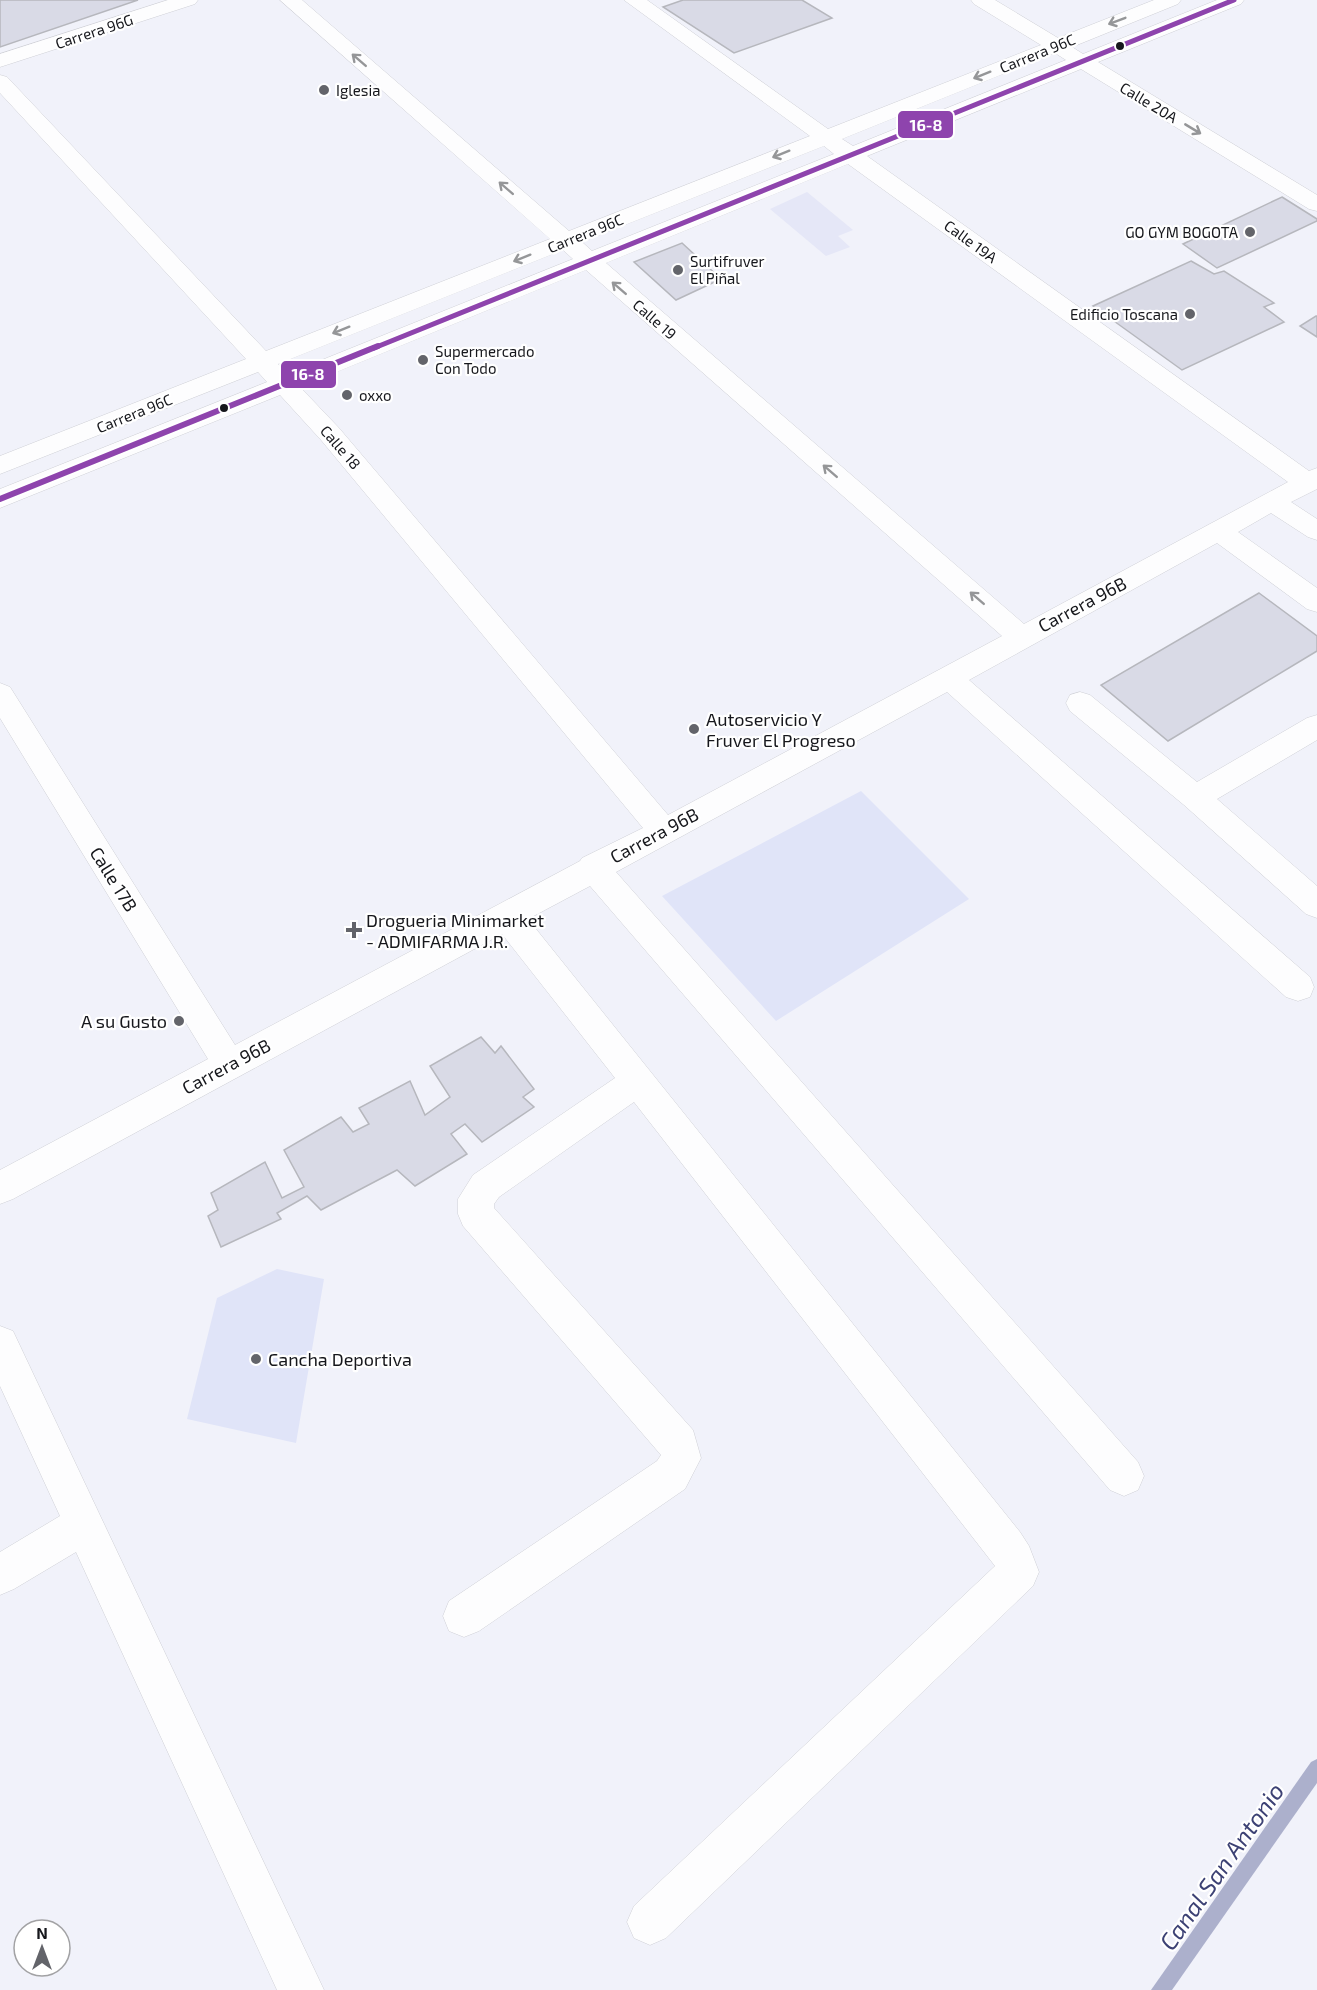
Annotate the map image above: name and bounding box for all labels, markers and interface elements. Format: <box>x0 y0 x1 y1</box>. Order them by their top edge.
street label: Carrera 96G <box>53 10 135 52</box>
one-way arrow <box>1108 17 1126 28</box>
street label: Carrera 96C <box>997 30 1078 76</box>
unlabelled marker <box>1114 40 1126 52</box>
one-way arrow <box>352 53 367 67</box>
one-way arrow <box>973 70 992 81</box>
street label: Calle 20A <box>1117 78 1182 127</box>
place label: Iglesia <box>336 81 380 99</box>
marker: Iglesia <box>317 83 331 97</box>
line badge: 16-8 <box>897 110 954 139</box>
text: 16-8 <box>910 115 942 134</box>
one-way arrow <box>1184 123 1201 135</box>
one-way arrow <box>772 150 791 161</box>
one-way arrow <box>499 181 514 195</box>
street label: Carrera 96C <box>545 210 626 256</box>
street label: Calle 19A <box>941 216 1001 267</box>
place label: GO GYM BOGOTA <box>1125 223 1239 241</box>
marker: GO GYM BOGOTA <box>1243 225 1257 239</box>
place label: Surtifruver El Piñal <box>690 252 765 287</box>
one-way arrow <box>513 253 532 264</box>
marker: Surtifruver El Piñal <box>671 263 685 277</box>
one-way arrow <box>611 281 627 294</box>
street label: Calle 19 <box>630 295 680 343</box>
place label: Edificio Toscana <box>1070 305 1178 323</box>
marker: Edificio Toscana <box>1183 307 1197 321</box>
one-way arrow <box>332 325 351 336</box>
place label: Supermercado Con Todo <box>435 342 534 377</box>
marker: Supermercado Con Todo <box>416 353 430 367</box>
line badge: 16-8 <box>280 360 337 389</box>
text: 16-8 <box>292 364 324 383</box>
place label: oxxo <box>359 386 392 404</box>
marker: oxxo <box>340 388 354 402</box>
street label: Carrera 96C <box>94 390 175 436</box>
unlabelled marker <box>218 402 230 414</box>
street label: Calle 18 <box>317 421 365 473</box>
one-way arrow <box>822 464 838 477</box>
street label: Carrera 96B <box>1034 572 1130 636</box>
one-way arrow <box>969 592 985 605</box>
place label: Autoservicio Y Fruver El Progreso <box>706 708 856 751</box>
marker: Autoservicio Y Fruver El Progreso <box>687 722 701 736</box>
street label: Carrera 96B <box>606 803 702 867</box>
street label: Calle 17B <box>86 843 142 915</box>
place label: Drogueria Minimarket - ADMIFARMA J.R. <box>366 909 544 952</box>
marker: Drogueria Minimarket - ADMIFARMA J.R. <box>347 923 361 937</box>
place label: A su Gusto <box>81 1010 167 1032</box>
marker: A su Gusto <box>172 1014 186 1028</box>
street label: Carrera 96B <box>178 1034 274 1098</box>
place label: Cancha Deportiva <box>268 1348 412 1370</box>
marker: Cancha Deportiva <box>249 1352 263 1366</box>
water label: Canal San Antonio <box>1153 1777 1289 1955</box>
north arrow <box>12 1918 72 1978</box>
text: N <box>36 1923 48 1942</box>

